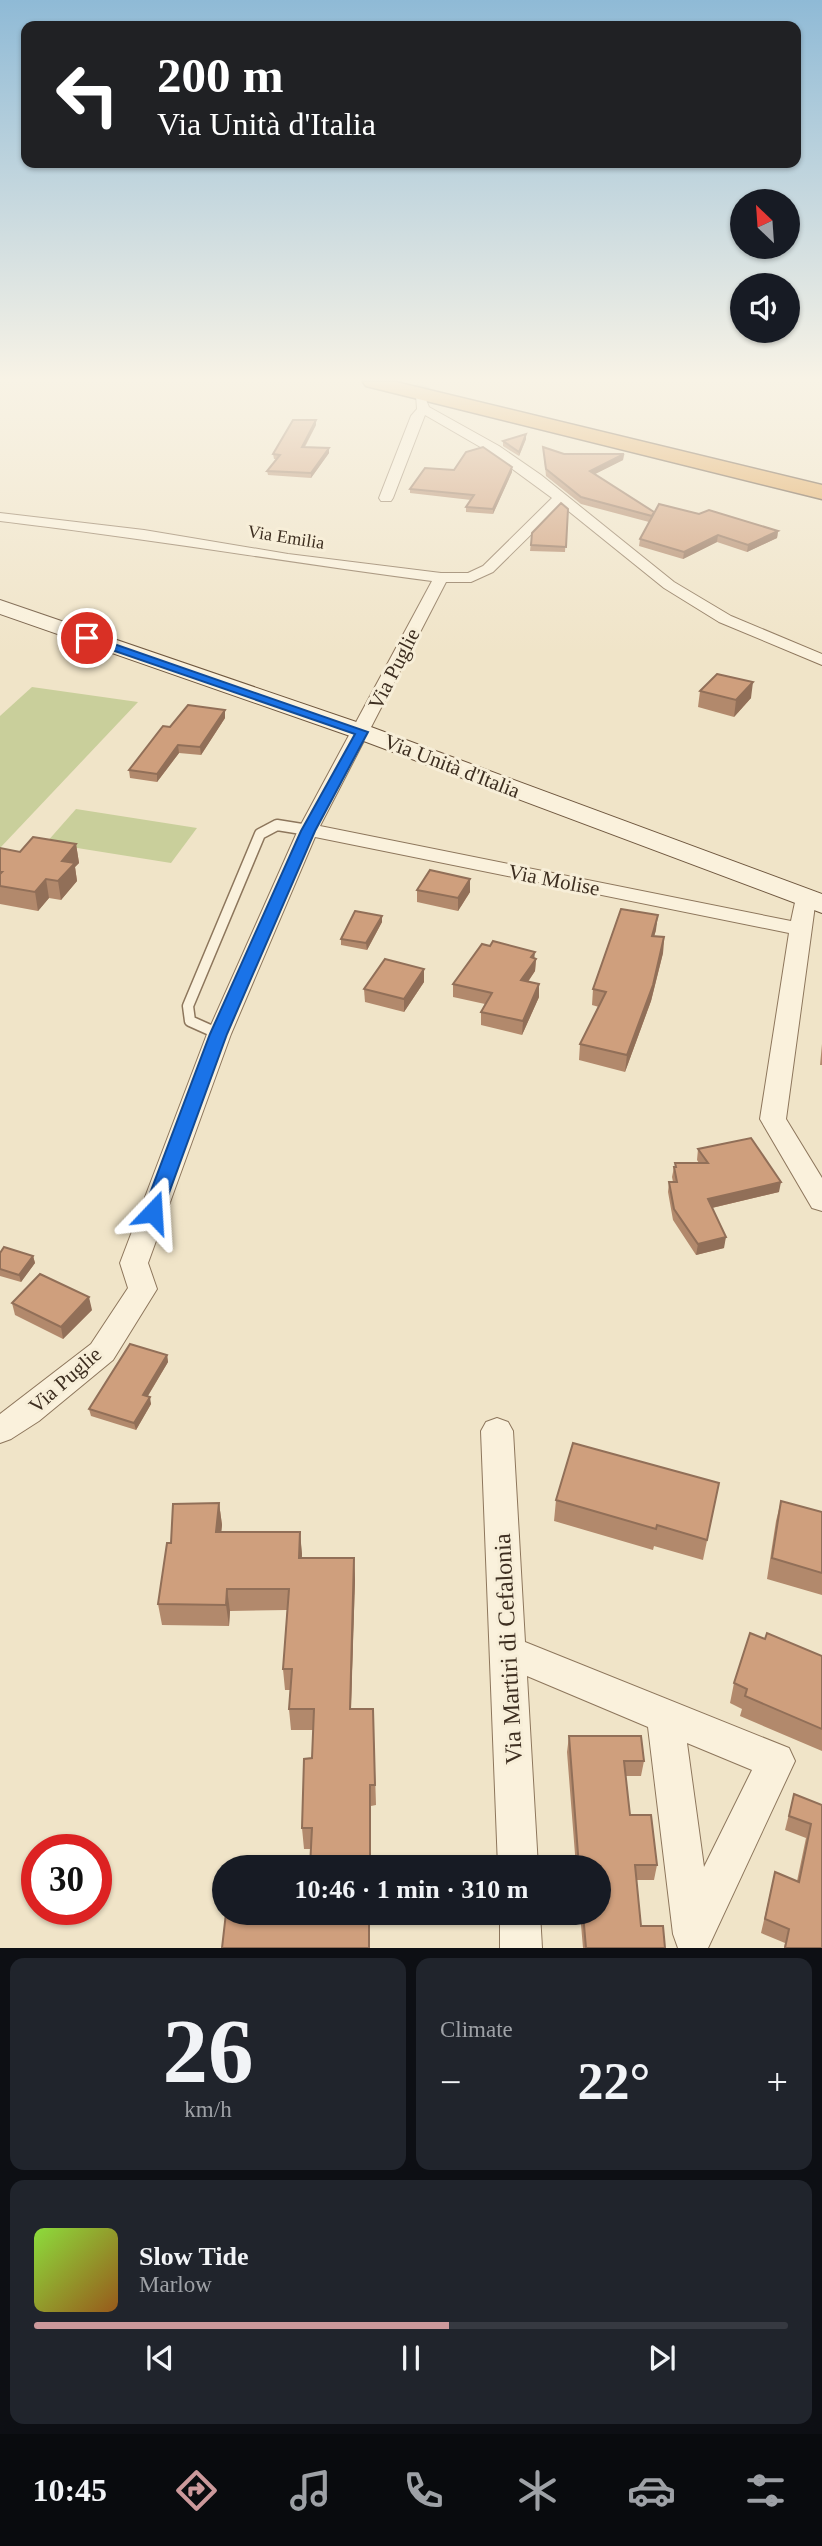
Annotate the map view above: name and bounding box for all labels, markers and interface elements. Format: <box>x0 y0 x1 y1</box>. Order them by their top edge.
text: 200 m <box>157 48 284 103</box>
icon: left <box>42 49 133 140</box>
text: Via Unità d'Italia <box>157 106 376 142</box>
north arrow <box>730 189 800 259</box>
map controls <box>730 189 800 343</box>
button: sound <box>730 273 800 343</box>
street label: Via Emilia <box>246 521 326 553</box>
pin <box>57 608 117 668</box>
icon: arrive <box>68 619 106 657</box>
street label: Via Puglie <box>363 624 425 714</box>
street label: Via Unità d'Italia <box>381 729 524 803</box>
street label: Via Molise <box>506 859 602 901</box>
position arrow <box>116 1175 190 1249</box>
street label: Via Puglie <box>24 1342 106 1418</box>
street label: Via Martiri di Cefalonia <box>489 1533 527 1765</box>
speed limit sign: 30 <box>21 1834 112 1925</box>
text: 10:46 · 1 min · 310 m <box>295 1875 529 1904</box>
text: 26 <box>163 2001 254 2102</box>
text: Climate <box>440 2017 513 2042</box>
text: 22° <box>578 2053 650 2110</box>
text: − <box>440 2061 461 2103</box>
text: + <box>767 2061 788 2103</box>
text: km/h <box>184 2097 232 2122</box>
text: Slow Tide <box>139 2242 249 2271</box>
text: Marlow <box>139 2272 212 2297</box>
icon: previous <box>141 2339 179 2377</box>
icon: pause <box>392 2339 430 2377</box>
icon: next <box>643 2339 681 2377</box>
icon: directions <box>172 2466 221 2515</box>
icon: music <box>286 2466 335 2515</box>
icon: phone <box>399 2466 448 2515</box>
icon: climate <box>513 2466 562 2515</box>
icon: car <box>627 2466 676 2515</box>
icon: filters <box>741 2466 790 2515</box>
text: 10:45 <box>32 2472 107 2508</box>

